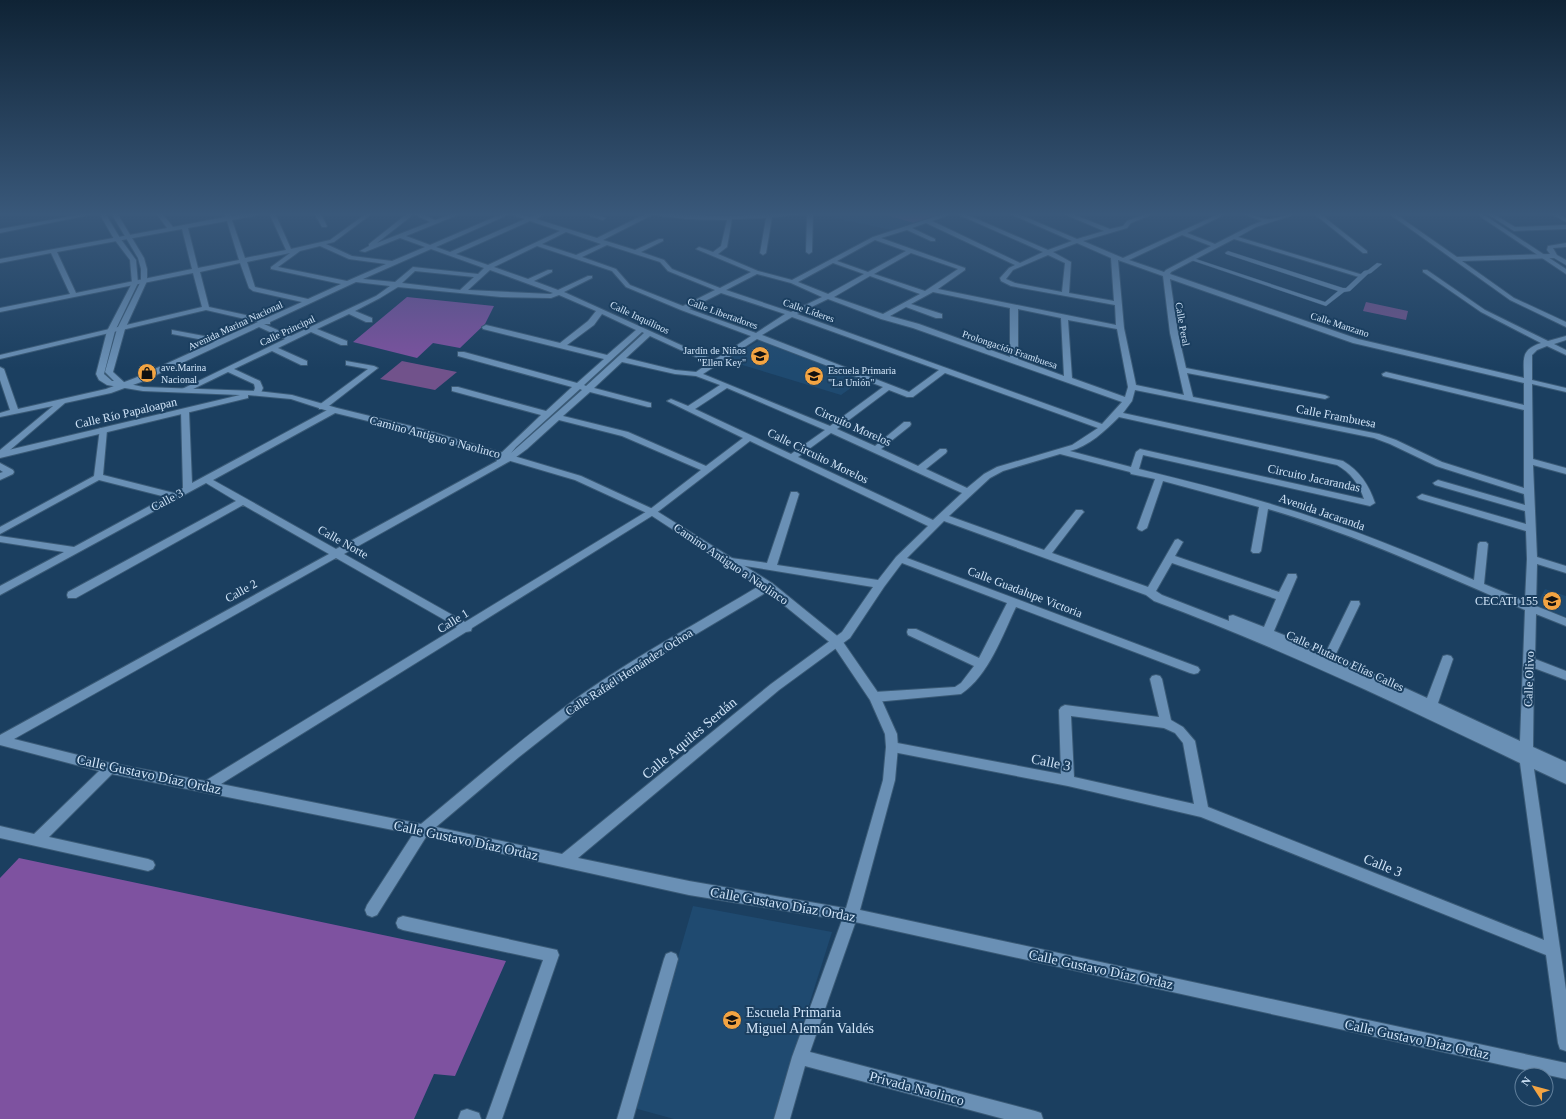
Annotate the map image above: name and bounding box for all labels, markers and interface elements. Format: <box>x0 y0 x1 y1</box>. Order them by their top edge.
street label: Calle Libertadores <box>686 296 760 331</box>
street label: Calle Líderes <box>782 297 836 324</box>
street label: Avenida Marina Nacional <box>186 299 284 352</box>
street label: Calle Inquilinos <box>608 299 671 336</box>
street label: Calle Peral <box>1173 301 1192 347</box>
street label: Calle Manzano <box>1309 310 1370 339</box>
street label: Calle Principal <box>258 313 317 348</box>
street label: Prolongación Frambuesa <box>961 328 1059 371</box>
place label: Jardín de Niños "Ellen Key" <box>683 345 746 368</box>
school or university icon: Jardín de Niños "Ellen Key" <box>749 345 771 367</box>
shop icon: ave.Marina Nacional <box>136 362 158 384</box>
place label: ave.Marina Nacional <box>161 362 207 385</box>
school or university icon: Escuela Primaria "La Unión" <box>803 365 825 387</box>
place label: Escuela Primaria "La Unión" <box>828 365 897 388</box>
street label: Calle Río Papaloapan <box>74 394 178 432</box>
street label: Calle Frambuesa <box>1295 401 1378 431</box>
street label: Circuito Morelos <box>813 403 894 449</box>
street label: Camino Antiguo a Naolinco <box>368 413 502 461</box>
street label: Calle Circuito Morelos <box>765 425 871 487</box>
street label: Circuito Jacarandas <box>1266 461 1362 495</box>
street label: Calle 3 <box>149 486 185 514</box>
street label: Avenida Jacaranda <box>1277 491 1367 533</box>
street label: Camino Antiguo a Naolinco <box>671 520 791 608</box>
street label: Calle Norte <box>315 522 371 562</box>
street label: Calle Guadalupe Victoria <box>966 564 1085 621</box>
street label: Calle 2 <box>223 577 259 605</box>
school or university icon: CECATI 155 <box>1541 590 1563 612</box>
place label: CECATI 155 <box>1475 594 1538 608</box>
street label: Calle 1 <box>435 606 471 636</box>
street label: Calle Rafaél Hernández Ochoa <box>563 625 696 718</box>
street label: Calle Plutarco Elías Calles <box>1284 628 1406 695</box>
street label: Calle Olivo <box>1521 651 1537 707</box>
street label: Calle Aquiles Serdán <box>639 695 739 782</box>
street label: Calle 3 <box>1030 751 1072 774</box>
street label: Calle Gustavo Díaz Ordaz <box>75 752 223 797</box>
street label: Calle Gustavo Díaz Ordaz <box>392 818 540 863</box>
street label: Calle 3 <box>1361 851 1404 880</box>
street label: Calle Gustavo Díaz Ordaz <box>709 884 857 925</box>
street label: Calle Gustavo Díaz Ordaz <box>1027 947 1175 992</box>
place label: Escuela Primaria Miguel Alemán Valdés <box>746 1005 874 1036</box>
school or university icon: Escuela Primaria Miguel Alemán Valdés <box>721 1009 743 1031</box>
street label: Calle Gustavo Díaz Ordaz <box>1343 1017 1491 1062</box>
north arrow <box>1514 1067 1554 1107</box>
street label: Privada Naolinco <box>868 1069 966 1108</box>
text: N <box>1519 1074 1533 1088</box>

